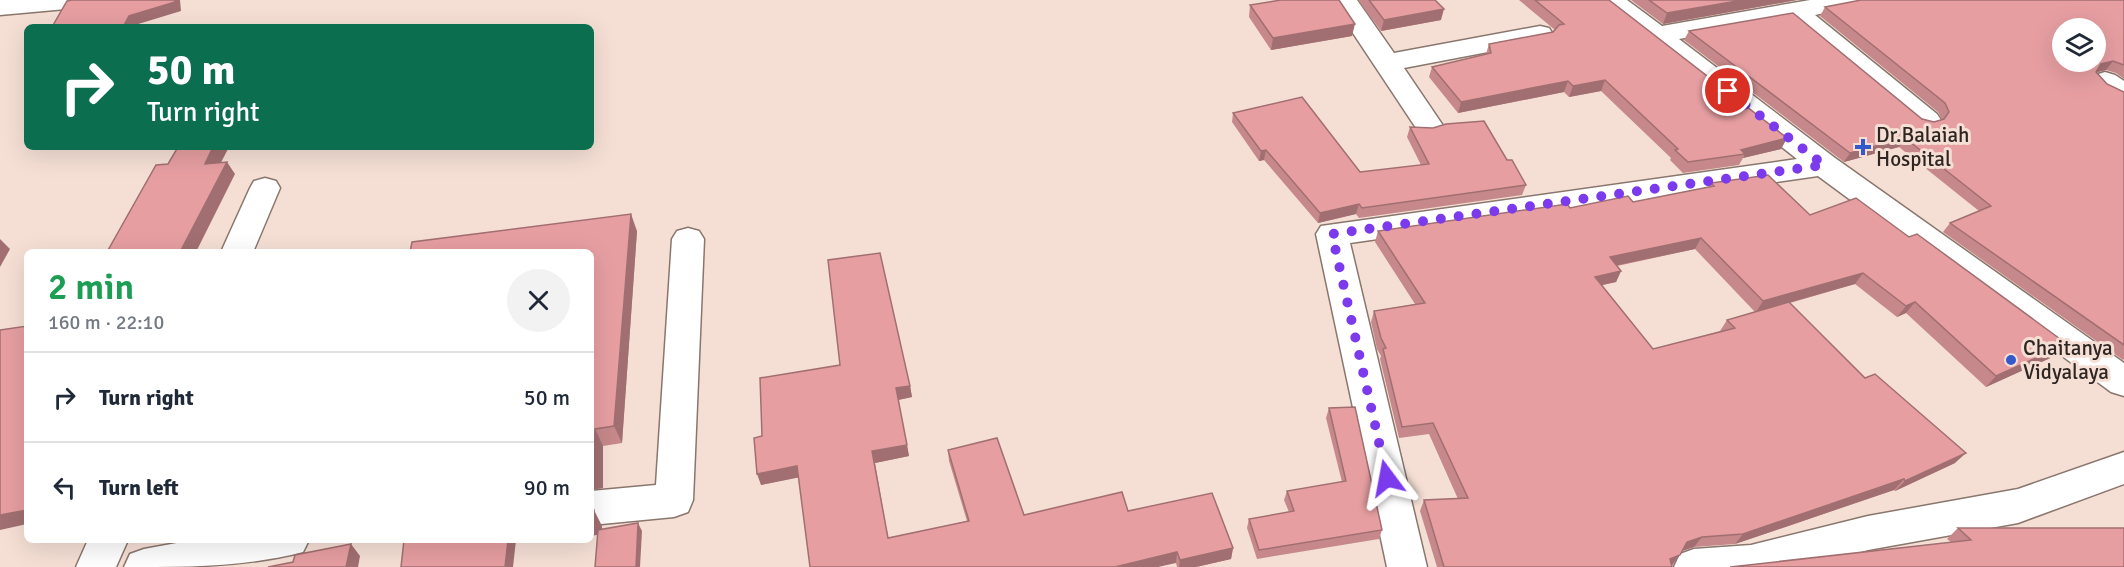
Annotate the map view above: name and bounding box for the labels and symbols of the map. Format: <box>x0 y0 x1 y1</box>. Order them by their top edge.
pin <box>1702 65 1753 116</box>
place label: Dr.Balaiah Hospital <box>1876 122 1969 172</box>
marker: Dr.Balaiah Hospital <box>1854 138 1872 156</box>
place label: Chaitanya Vidyalaya <box>2023 335 2113 385</box>
marker: Chaitanya Vidyalaya <box>2004 353 2018 367</box>
position arrow <box>1355 446 1419 510</box>

